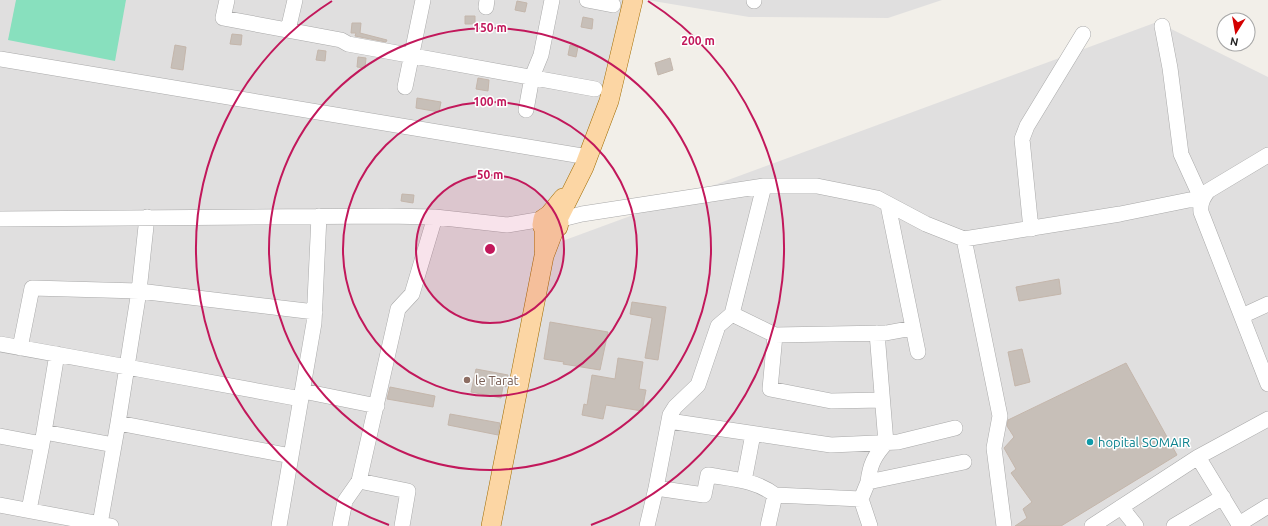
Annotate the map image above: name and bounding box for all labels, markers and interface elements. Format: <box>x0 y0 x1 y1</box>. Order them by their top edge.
north arrow <box>1216 12 1256 52</box>
text: 150 m <box>473 21 507 34</box>
text: 200 m <box>681 34 715 47</box>
text: N <box>1229 35 1239 48</box>
text: 100 m <box>473 95 507 108</box>
text: 50 m <box>477 168 503 181</box>
centre of rings <box>483 242 497 256</box>
place label: le Tarat <box>475 373 519 387</box>
marker: le Tarat <box>462 375 472 385</box>
place label: hopital SOMAIR <box>1098 435 1190 449</box>
marker: hopital SOMAIR <box>1085 437 1095 447</box>

